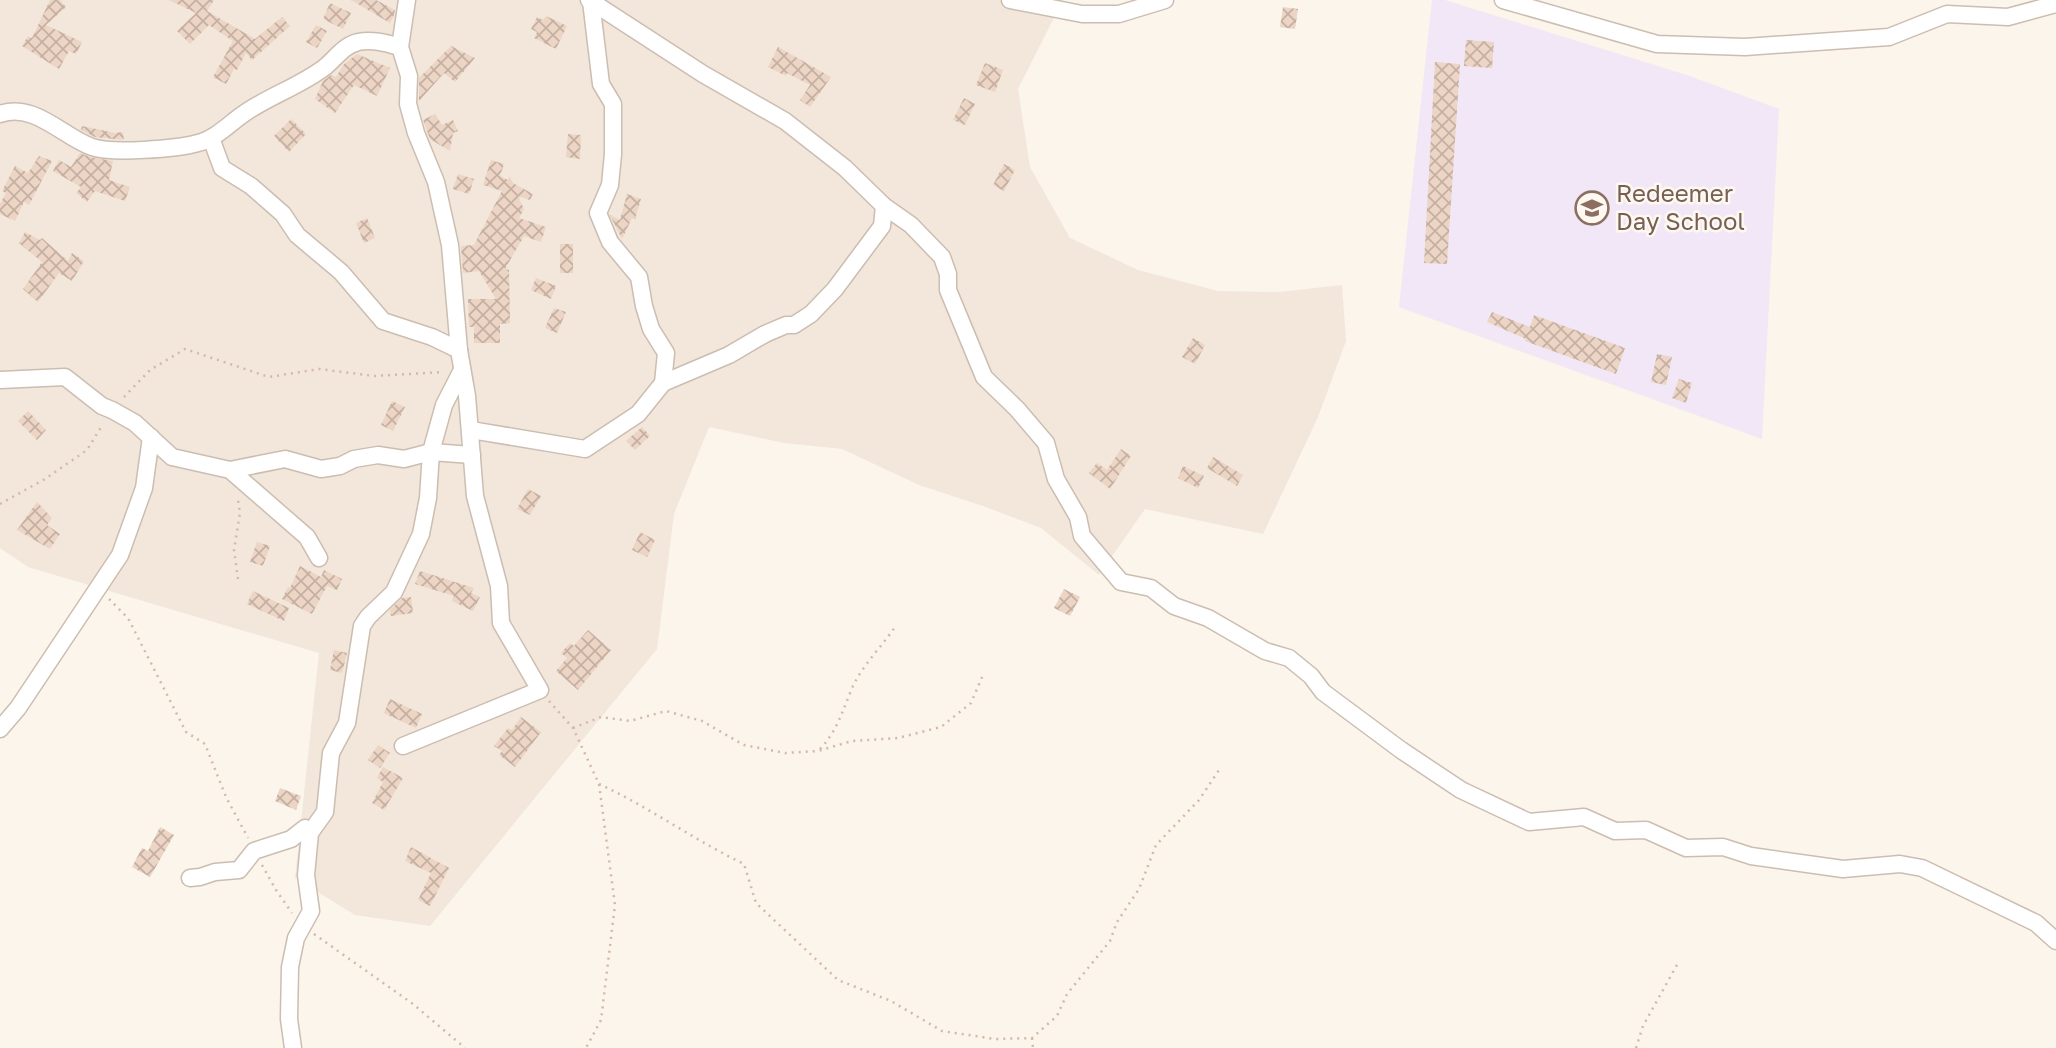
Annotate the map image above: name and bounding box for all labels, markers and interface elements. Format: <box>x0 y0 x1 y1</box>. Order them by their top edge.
place label: Redeemer Day School <box>1616 178 1745 235</box>
school or university icon: Redeemer Day School <box>1573 189 1611 227</box>

